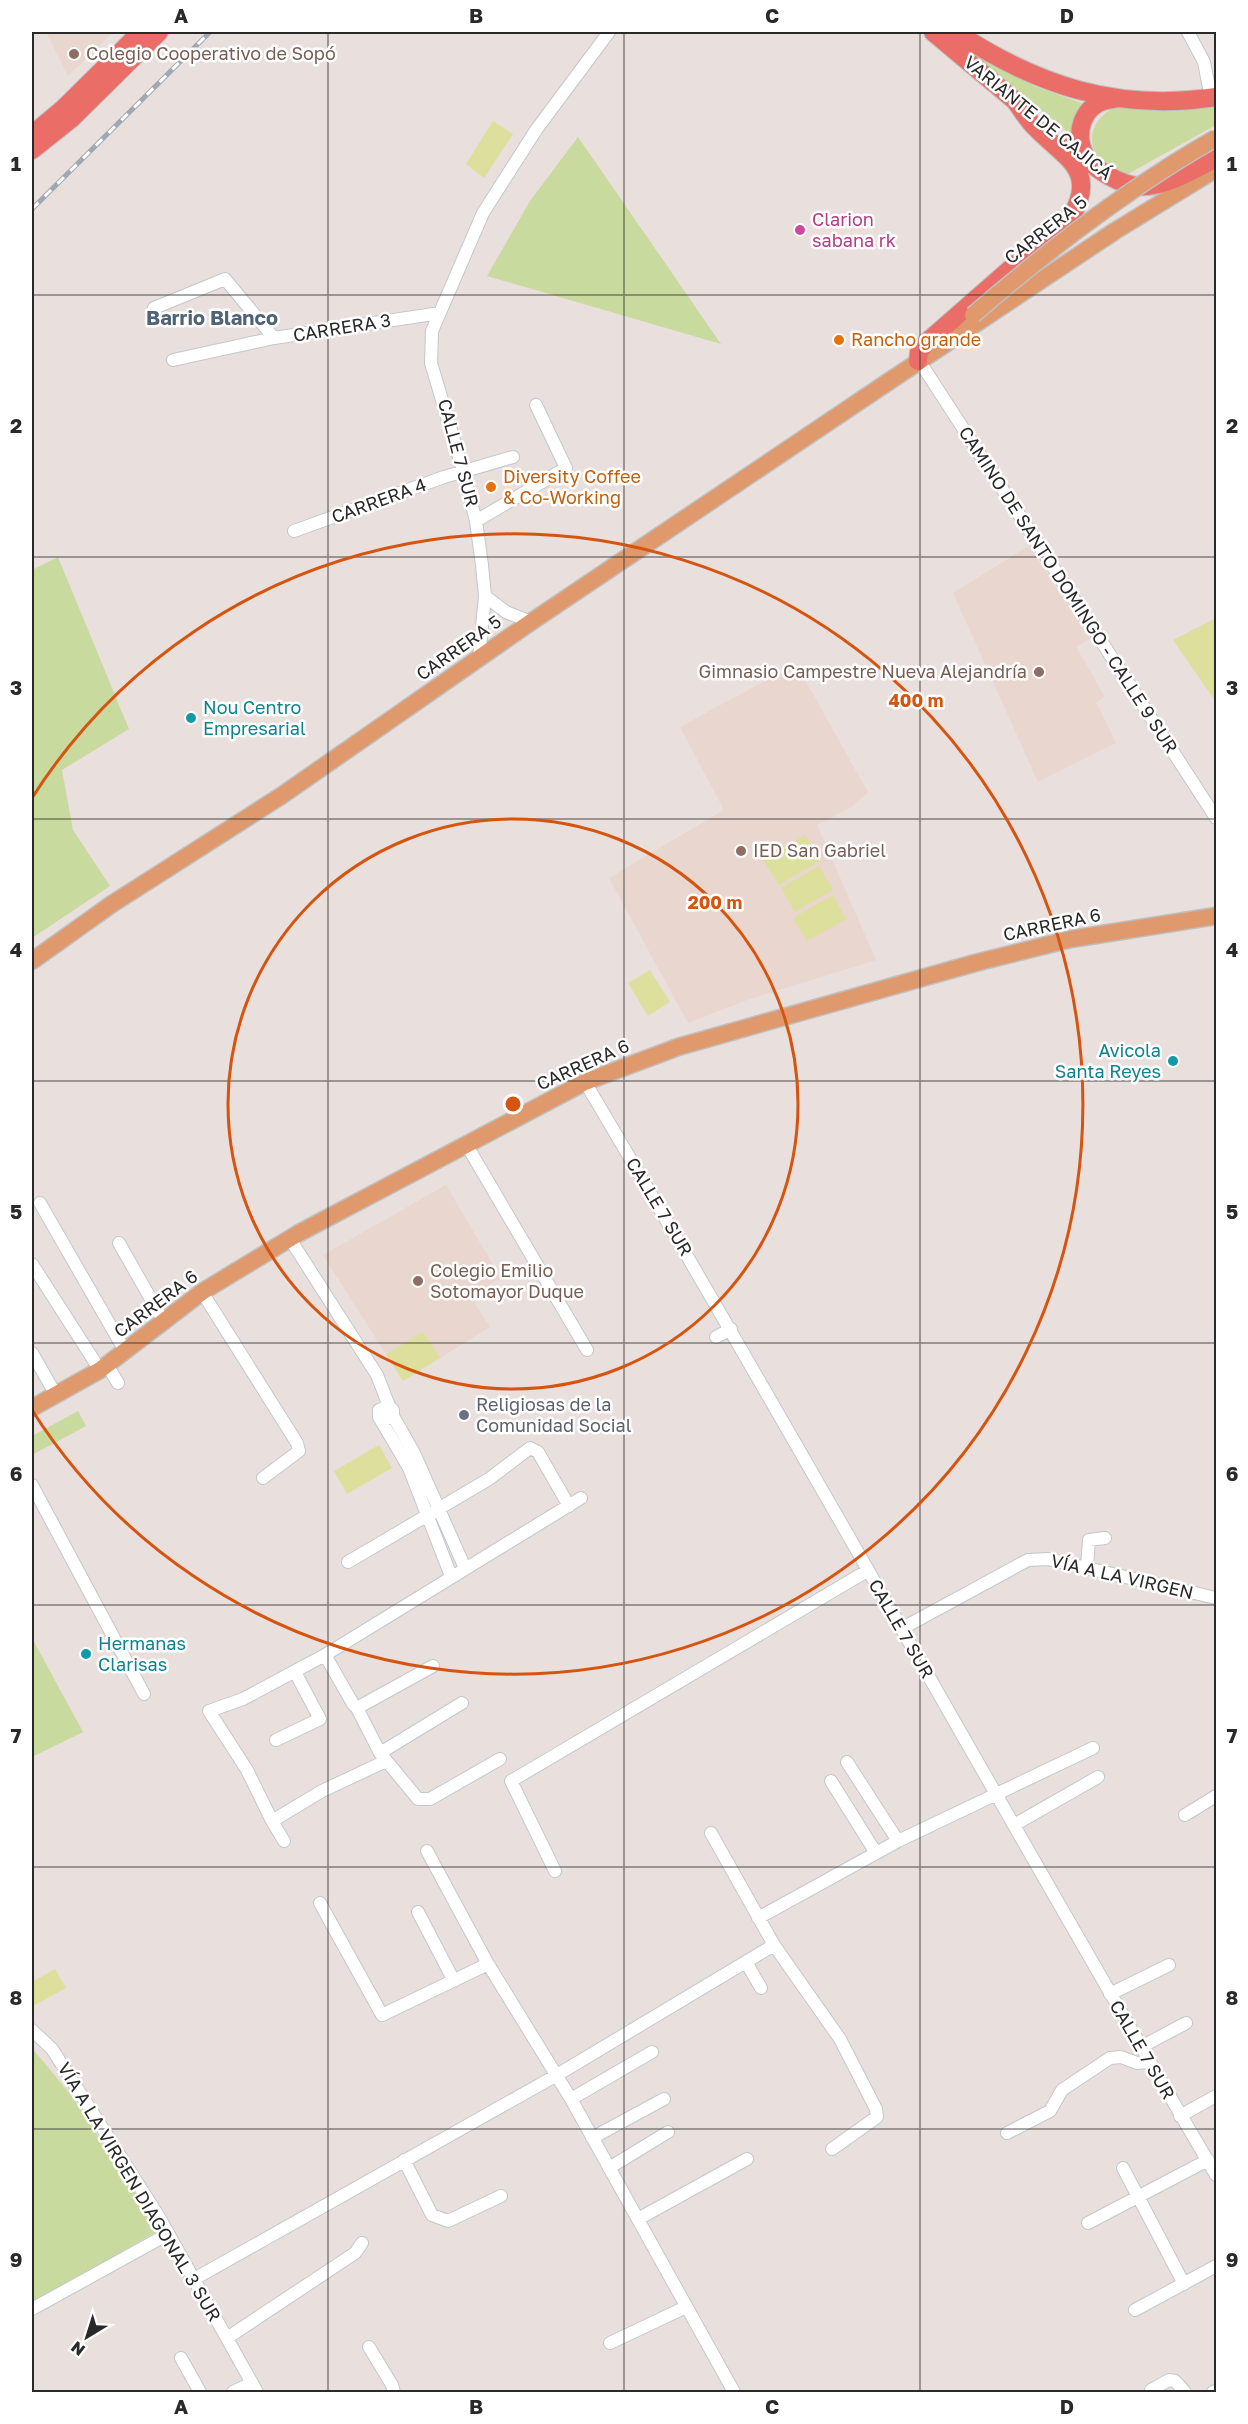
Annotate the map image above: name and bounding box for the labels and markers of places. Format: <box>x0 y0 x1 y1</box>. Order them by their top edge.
place label: Colegio Cooperativo de Sopó <box>86 42 336 64</box>
marker: Colegio Cooperativo de Sopó <box>67 47 81 61</box>
place label: Clarion sabana rk <box>812 208 896 251</box>
marker: Clarion sabana rk <box>793 223 807 237</box>
place label: Rancho grande <box>851 328 981 350</box>
marker: Rancho grande <box>832 333 846 347</box>
place label: Diversity Coffee & Co-Working <box>503 465 641 508</box>
marker: Diversity Coffee & Co-Working <box>484 480 498 494</box>
place label: Gimnasio Campestre Nueva Alejandría <box>699 660 1027 682</box>
marker: Gimnasio Campestre Nueva Alejandría <box>1032 665 1046 679</box>
place label: Nou Centro Empresarial <box>203 696 306 739</box>
marker: Nou Centro Empresarial <box>184 711 198 725</box>
place label: IED San Gabriel <box>753 839 886 861</box>
marker: IED San Gabriel <box>734 844 748 858</box>
place label: Avicola Santa Reyes <box>1055 1039 1161 1082</box>
marker: Avicola Santa Reyes <box>1166 1054 1180 1068</box>
centre of rings <box>503 1094 523 1114</box>
place label: Colegio Emilio Sotomayor Duque <box>430 1259 584 1302</box>
marker: Colegio Emilio Sotomayor Duque <box>411 1274 425 1288</box>
place label: Religiosas de la Comunidad Social <box>476 1393 632 1436</box>
marker: Religiosas de la Comunidad Social <box>457 1408 471 1422</box>
place label: Hermanas Clarisas <box>98 1632 186 1675</box>
marker: Hermanas Clarisas <box>79 1647 93 1661</box>

